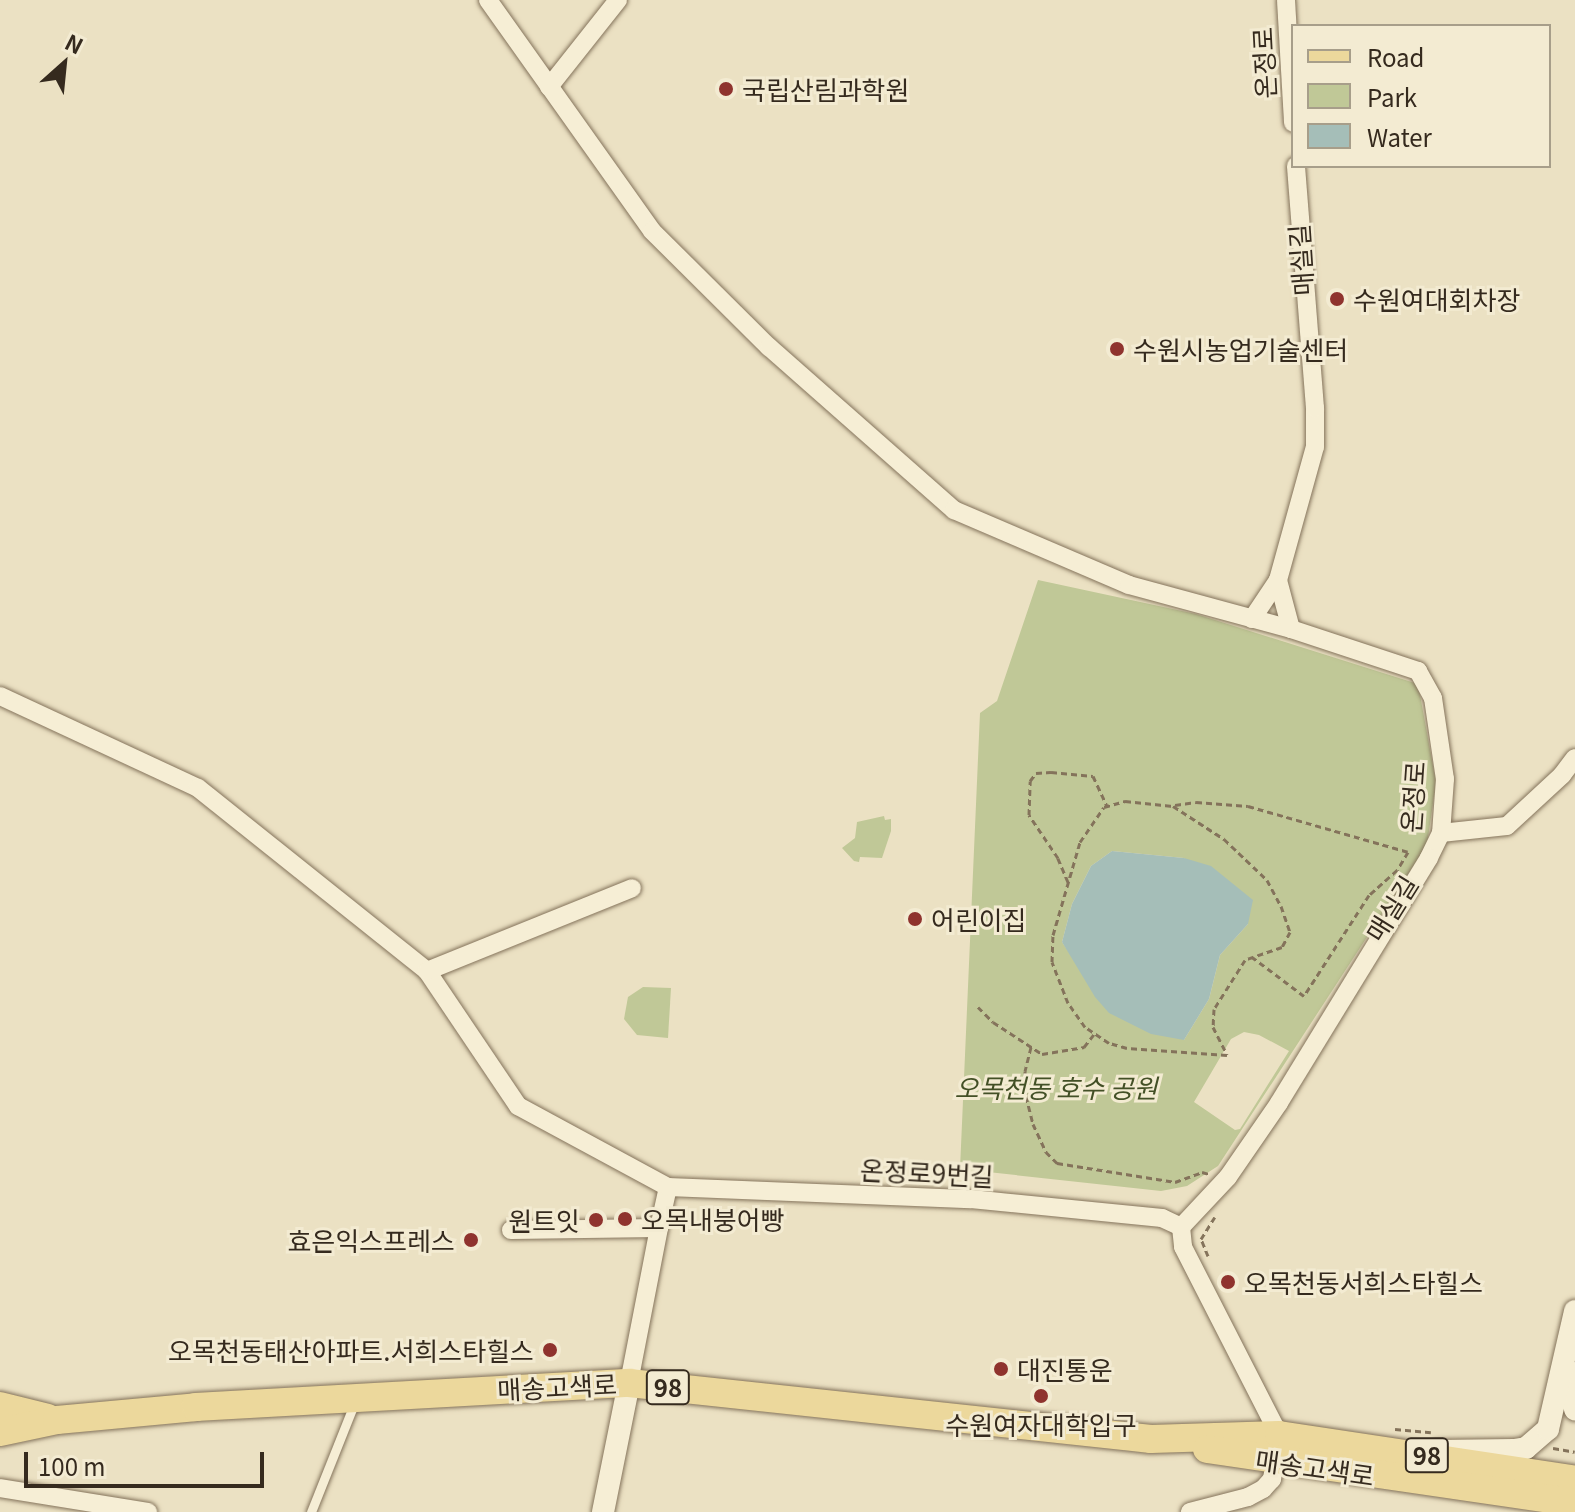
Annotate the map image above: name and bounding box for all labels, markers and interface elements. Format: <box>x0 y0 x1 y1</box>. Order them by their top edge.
north arrow <box>24 24 104 104</box>
legend <box>1291 24 1551 168</box>
text: N <box>60 25 89 61</box>
street label: 온정로 <box>1246 26 1280 100</box>
text: Road <box>1367 39 1424 74</box>
place label: 국립산림과학원 <box>742 73 909 105</box>
text: Park <box>1367 79 1417 114</box>
marker: 국립산림과학원 <box>717 80 735 98</box>
text: Water <box>1367 119 1432 154</box>
street label: 매실길 <box>1282 223 1318 297</box>
place label: 수원여대회차장 <box>1353 283 1520 315</box>
marker: 수원여대회차장 <box>1328 290 1346 308</box>
place label: 수원시농업기술센터 <box>1133 333 1348 365</box>
marker: 수원시농업기술센터 <box>1108 340 1126 358</box>
street label: 온정로 <box>1394 760 1430 834</box>
street label: 매실길 <box>1359 869 1423 947</box>
place label: 어린이집 <box>931 903 1027 935</box>
marker: 어린이집 <box>906 910 924 928</box>
park label: 오목천동 호수 공원 <box>954 1071 1158 1103</box>
street label: 온정로9번길 <box>859 1153 995 1191</box>
place label: 오목내붕어빵 <box>641 1203 785 1235</box>
place label: 원트잇 <box>508 1204 580 1236</box>
marker: 오목내붕어빵 <box>616 1210 634 1228</box>
marker: 원트잇 <box>587 1211 605 1229</box>
place label: 효은익스프레스 <box>288 1224 455 1256</box>
marker: 효은익스프레스 <box>462 1231 480 1249</box>
place label: 오목천동서희스타힐스 <box>1244 1266 1483 1298</box>
marker: 오목천동서희스타힐스 <box>1219 1273 1237 1291</box>
place label: 오목천동태산아파트.서희스타힐스 <box>168 1334 534 1366</box>
marker: 오목천동태산아파트.서희스타힐스 <box>541 1341 559 1359</box>
place label: 대진통운 <box>1017 1353 1113 1385</box>
marker: 대진통운 <box>992 1360 1010 1378</box>
street label: 매송고색로 <box>496 1367 618 1405</box>
road number: 98 <box>644 1367 692 1407</box>
marker: 수원여자대학입구 <box>1032 1387 1050 1405</box>
place label: 수원여자대학입구 <box>945 1408 1137 1440</box>
road number: 98 <box>1403 1435 1451 1475</box>
scale bar <box>28 1436 268 1486</box>
street label: 매송고색로 <box>1254 1443 1376 1491</box>
text: 100 m <box>38 1448 106 1483</box>

